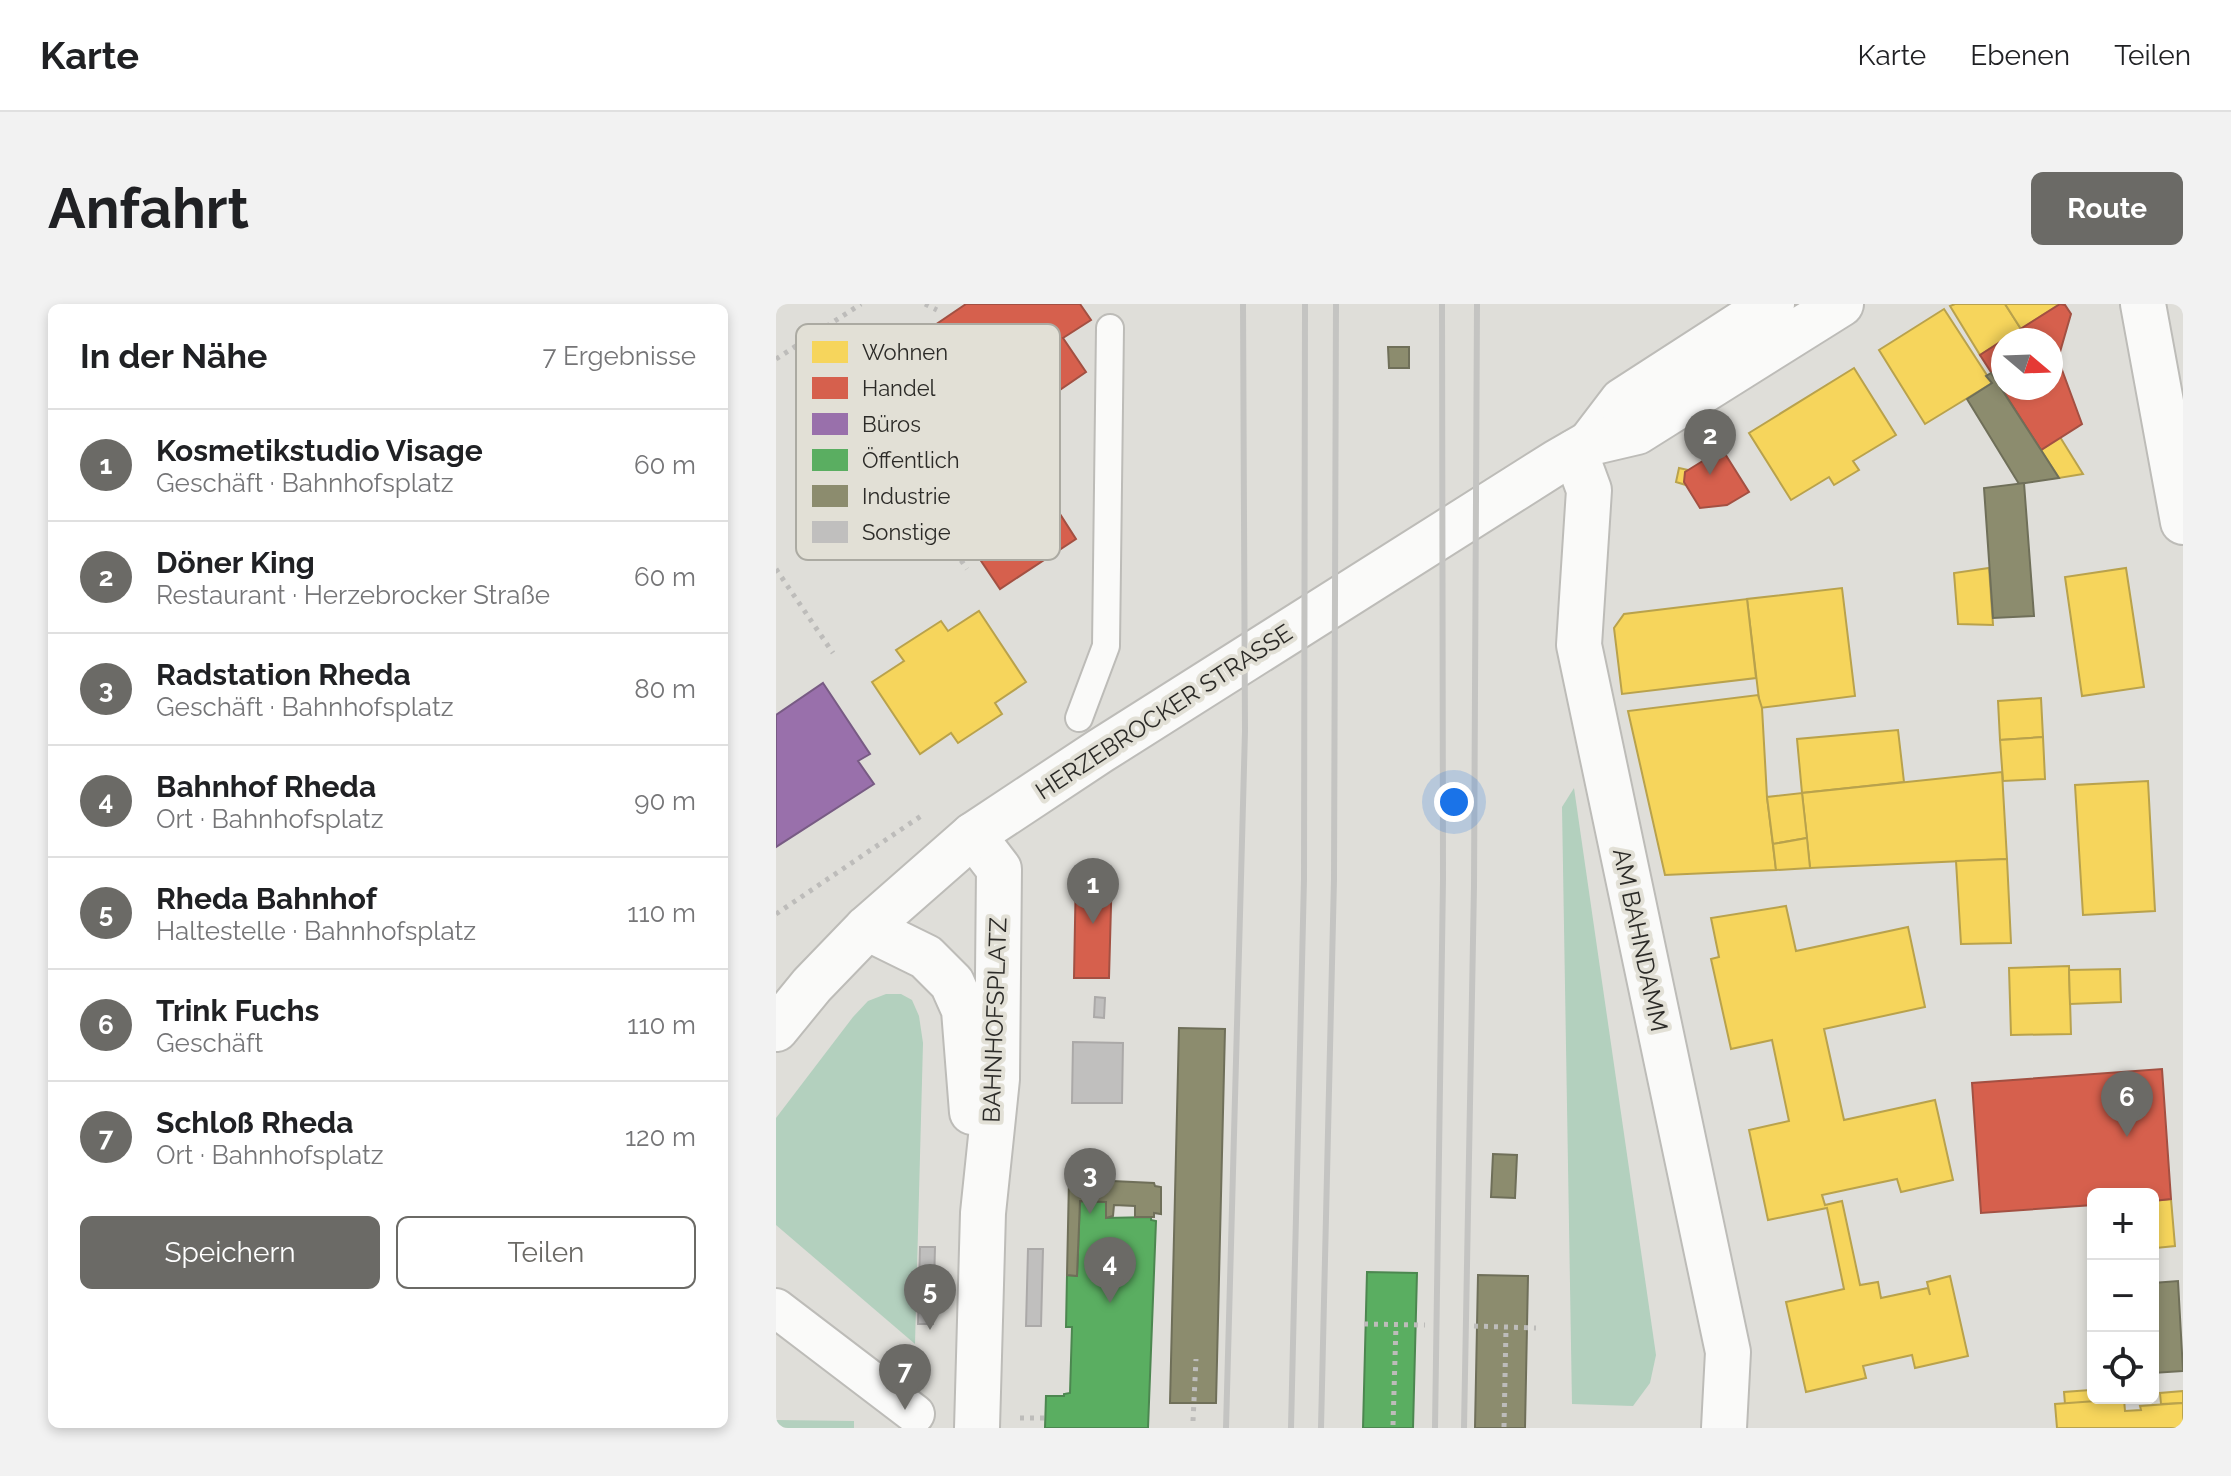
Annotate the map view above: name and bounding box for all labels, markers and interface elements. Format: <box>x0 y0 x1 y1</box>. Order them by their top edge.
text: Karte <box>40 33 139 78</box>
text: Karte <box>1858 39 1926 72</box>
text: Ebenen <box>1970 39 2070 72</box>
text: Teilen <box>2114 39 2191 72</box>
button: Route <box>2031 172 2183 245</box>
text: Anfahrt <box>48 175 249 241</box>
legend <box>796 324 1060 560</box>
north arrow <box>1991 328 2063 400</box>
text: In der Nähe <box>80 336 267 376</box>
text: Wohnen <box>862 339 948 365</box>
text: 7 Ergebnisse <box>542 341 696 371</box>
text: Handel <box>862 375 936 401</box>
pin: 2 <box>1684 409 1736 475</box>
text: Büros <box>862 411 921 437</box>
text: Kosmetikstudio Visage <box>156 433 483 468</box>
text: Öffentlich <box>862 447 960 473</box>
text: 1 <box>100 450 112 480</box>
text: 60 m <box>634 450 696 480</box>
text: Geschäft · Bahnhofsplatz <box>156 468 453 498</box>
text: Industrie <box>862 483 951 509</box>
text: Sonstige <box>862 519 951 545</box>
text: Döner King <box>156 545 315 580</box>
text: 2 <box>99 562 113 592</box>
text: 60 m <box>634 562 696 592</box>
text: Restaurant · Herzebrocker Straße <box>156 580 550 610</box>
street label: HERZEBROCKER STRASSE <box>1030 618 1298 805</box>
text: Radstation Rheda <box>156 657 411 692</box>
text: 3 <box>99 674 113 704</box>
text: 80 m <box>634 674 696 704</box>
text: Geschäft · Bahnhofsplatz <box>156 692 453 722</box>
text: Bahnhof Rheda <box>156 769 376 804</box>
your location <box>1434 782 1474 822</box>
text: 4 <box>99 786 113 816</box>
text: 90 m <box>634 786 696 816</box>
text: Ort · Bahnhofsplatz <box>156 804 383 834</box>
street label: AM BAHNDAMM <box>1607 846 1674 1034</box>
pin: 1 <box>1067 858 1119 924</box>
text: Rheda Bahnhof <box>156 881 377 916</box>
text: 5 <box>99 898 113 928</box>
text: 110 m <box>627 898 696 928</box>
text: Haltestelle · Bahnhofsplatz <box>156 916 476 946</box>
street label: BAHNHOFSPLATZ <box>976 917 1013 1123</box>
text: Trink Fuchs <box>156 993 319 1028</box>
text: 6 <box>98 1010 114 1040</box>
text: 110 m <box>627 1010 696 1040</box>
text: Geschäft <box>156 1028 263 1058</box>
pin: 6 <box>2101 1071 2153 1137</box>
text: Schloß Rheda <box>156 1105 354 1140</box>
text: 7 <box>99 1122 113 1152</box>
text: 120 m <box>625 1122 696 1152</box>
text: Ort · Bahnhofsplatz <box>156 1140 383 1170</box>
pin: 3 <box>1064 1148 1116 1214</box>
map controls <box>2087 1188 2159 1404</box>
button: + <box>2087 1188 2159 1260</box>
button: Speichern <box>80 1216 380 1289</box>
button: Teilen <box>396 1216 696 1289</box>
pin: 4 <box>1084 1237 1136 1303</box>
button: − <box>2087 1260 2159 1332</box>
pin: 5 <box>904 1264 956 1330</box>
button: locate <box>2087 1332 2159 1404</box>
pin: 7 <box>879 1344 931 1410</box>

